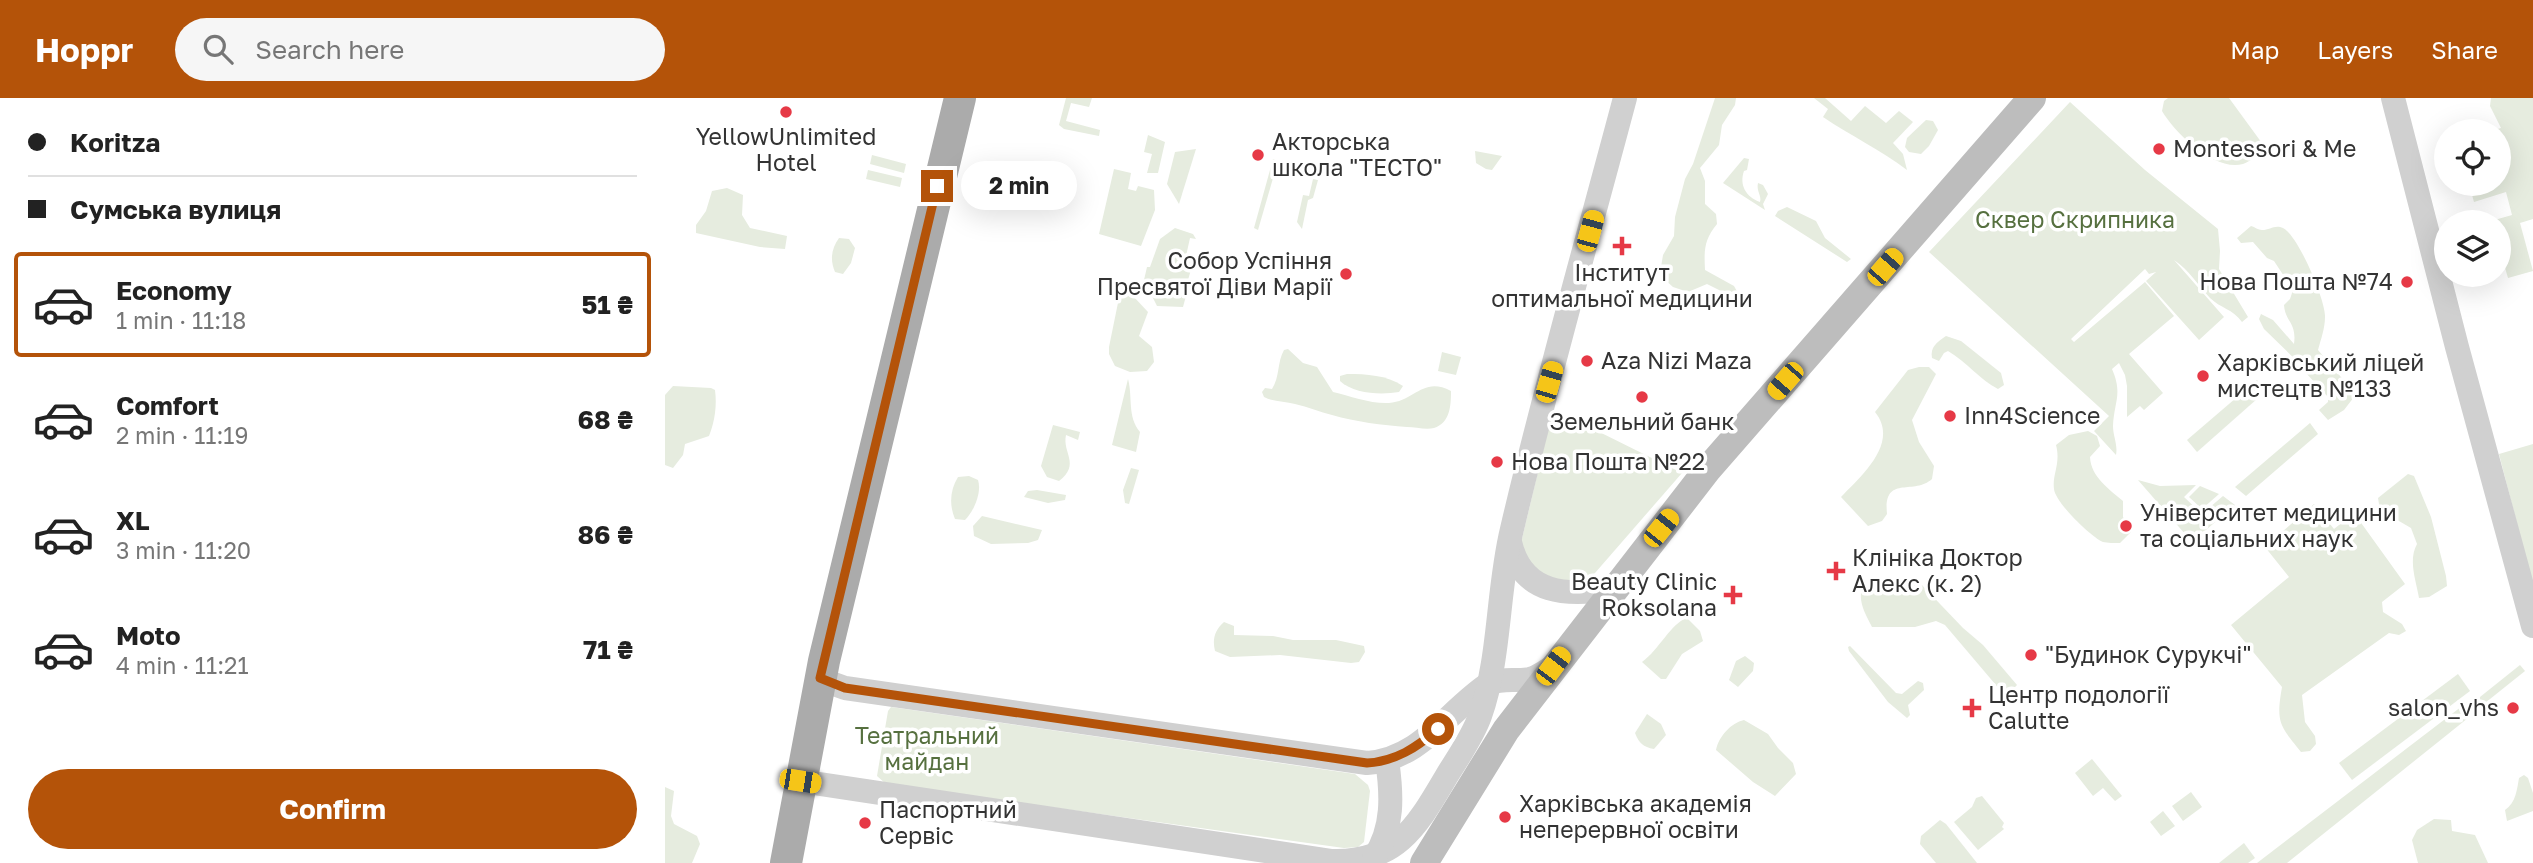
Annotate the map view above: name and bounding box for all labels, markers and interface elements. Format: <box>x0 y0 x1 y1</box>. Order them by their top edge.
search box <box>175 18 665 81</box>
text: Hoppr <box>35 30 133 69</box>
icon: search <box>199 30 237 68</box>
text: Search here <box>255 34 404 65</box>
text: Map <box>2230 35 2279 64</box>
text: Layers <box>2317 35 2393 64</box>
text: Share <box>2431 35 2498 64</box>
marker: YellowUnlimited Hotel <box>778 104 794 120</box>
map controls <box>2434 119 2511 287</box>
button: locate <box>2434 119 2511 196</box>
place label: YellowUnlimited Hotel <box>696 122 876 176</box>
text: Koritza <box>70 127 160 158</box>
place label: Акторська школа "ТЕСТО" <box>1272 127 1442 181</box>
place label: Montessori & Me <box>2173 134 2356 162</box>
marker: Montessori & Me <box>2151 141 2167 157</box>
marker: Акторська школа "ТЕСТО" <box>1250 147 1266 163</box>
callout: 2 min <box>961 162 1077 210</box>
route end <box>921 170 953 202</box>
text: 2 min <box>989 171 1049 199</box>
text: Сумська вулиця <box>70 194 281 225</box>
park label: Сквер Скрипника <box>1975 205 2175 233</box>
car <box>1575 208 1606 254</box>
button: layers <box>2434 210 2511 287</box>
marker: Інститут оптимальної медицини <box>1612 236 1632 256</box>
car <box>1864 244 1907 290</box>
place label: Собор Успіння Пресвятої Діви Марії <box>1097 246 1333 300</box>
place label: Інститут оптимальної медицини <box>1491 258 1753 312</box>
marker: Собор Успіння Пресвятої Діви Марії <box>1338 266 1354 282</box>
place label: Нова Пошта №74 <box>2199 267 2393 295</box>
icon: car <box>32 273 95 336</box>
marker: Нова Пошта №74 <box>2399 274 2415 290</box>
text: Economy <box>116 275 232 306</box>
text: 51 ₴ <box>581 289 633 320</box>
text: 1 min · 11:18 <box>116 306 246 334</box>
place label: Aza Nizi Maza <box>1601 346 1752 374</box>
place label: Харківський ліцей мистецтв №133 <box>2217 348 2424 402</box>
marker: Aza Nizi Maza <box>1579 353 1595 369</box>
car <box>1764 358 1807 404</box>
car <box>1534 359 1565 405</box>
marker: Харківський ліцей мистецтв №133 <box>2195 368 2211 384</box>
icon: car <box>32 388 95 451</box>
marker: Земельний банк <box>1634 389 1650 405</box>
text: Comfort <box>116 390 219 421</box>
place label: Inn4Science <box>1964 401 2100 429</box>
text: 68 ₴ <box>577 404 633 435</box>
place label: Земельний банк <box>1549 407 1735 435</box>
marker: Inn4Science <box>1942 408 1958 424</box>
text: 2 min · 11:19 <box>116 421 248 449</box>
place label: Нова Пошта №22 <box>1511 447 1705 475</box>
marker: Нова Пошта №22 <box>1489 454 1505 470</box>
place label: Університет медицини та соціальних наук <box>2140 498 2397 552</box>
icon: car <box>32 503 95 566</box>
text: XL <box>116 505 150 536</box>
car <box>1640 505 1683 551</box>
marker: Університет медицини та соціальних наук <box>2118 518 2134 534</box>
text: 86 ₴ <box>577 519 633 550</box>
text: 3 min · 11:20 <box>116 536 251 564</box>
place label: Клініка Доктор Алекс (к. 2) <box>1852 543 2023 597</box>
marker: Клініка Доктор Алекс (к. 2) <box>1826 561 1846 581</box>
place label: Beauty Clinic Roksolana <box>1571 567 1717 621</box>
marker: Beauty Clinic Roksolana <box>1723 585 1743 605</box>
icon: car <box>32 618 95 681</box>
text: Moto <box>116 620 181 651</box>
text: 71 ₴ <box>583 634 633 665</box>
place label: "Будинок Cурукчі" <box>2045 640 2252 668</box>
car <box>1532 643 1575 689</box>
marker: "Будинок Cурукчі" <box>2023 647 2039 663</box>
text: 4 min · 11:21 <box>116 651 249 679</box>
place label: Центр подології Calutte <box>1988 680 2170 734</box>
place label: salon_vhs <box>2388 693 2499 721</box>
marker: Центр подології Calutte <box>1962 698 1982 718</box>
marker: salon_vhs <box>2505 700 2521 716</box>
route start <box>1422 713 1454 745</box>
park label: Театральний майдан <box>855 721 999 775</box>
car <box>778 767 823 795</box>
button: Confirm <box>28 769 637 849</box>
place label: Харківська академія неперервної освіти <box>1519 789 1752 843</box>
place label: Паспортний Сервіс <box>879 795 1017 849</box>
marker: Харківська академія неперервної освіти <box>1497 809 1513 825</box>
marker: Паспортний Сервіс <box>857 815 873 831</box>

